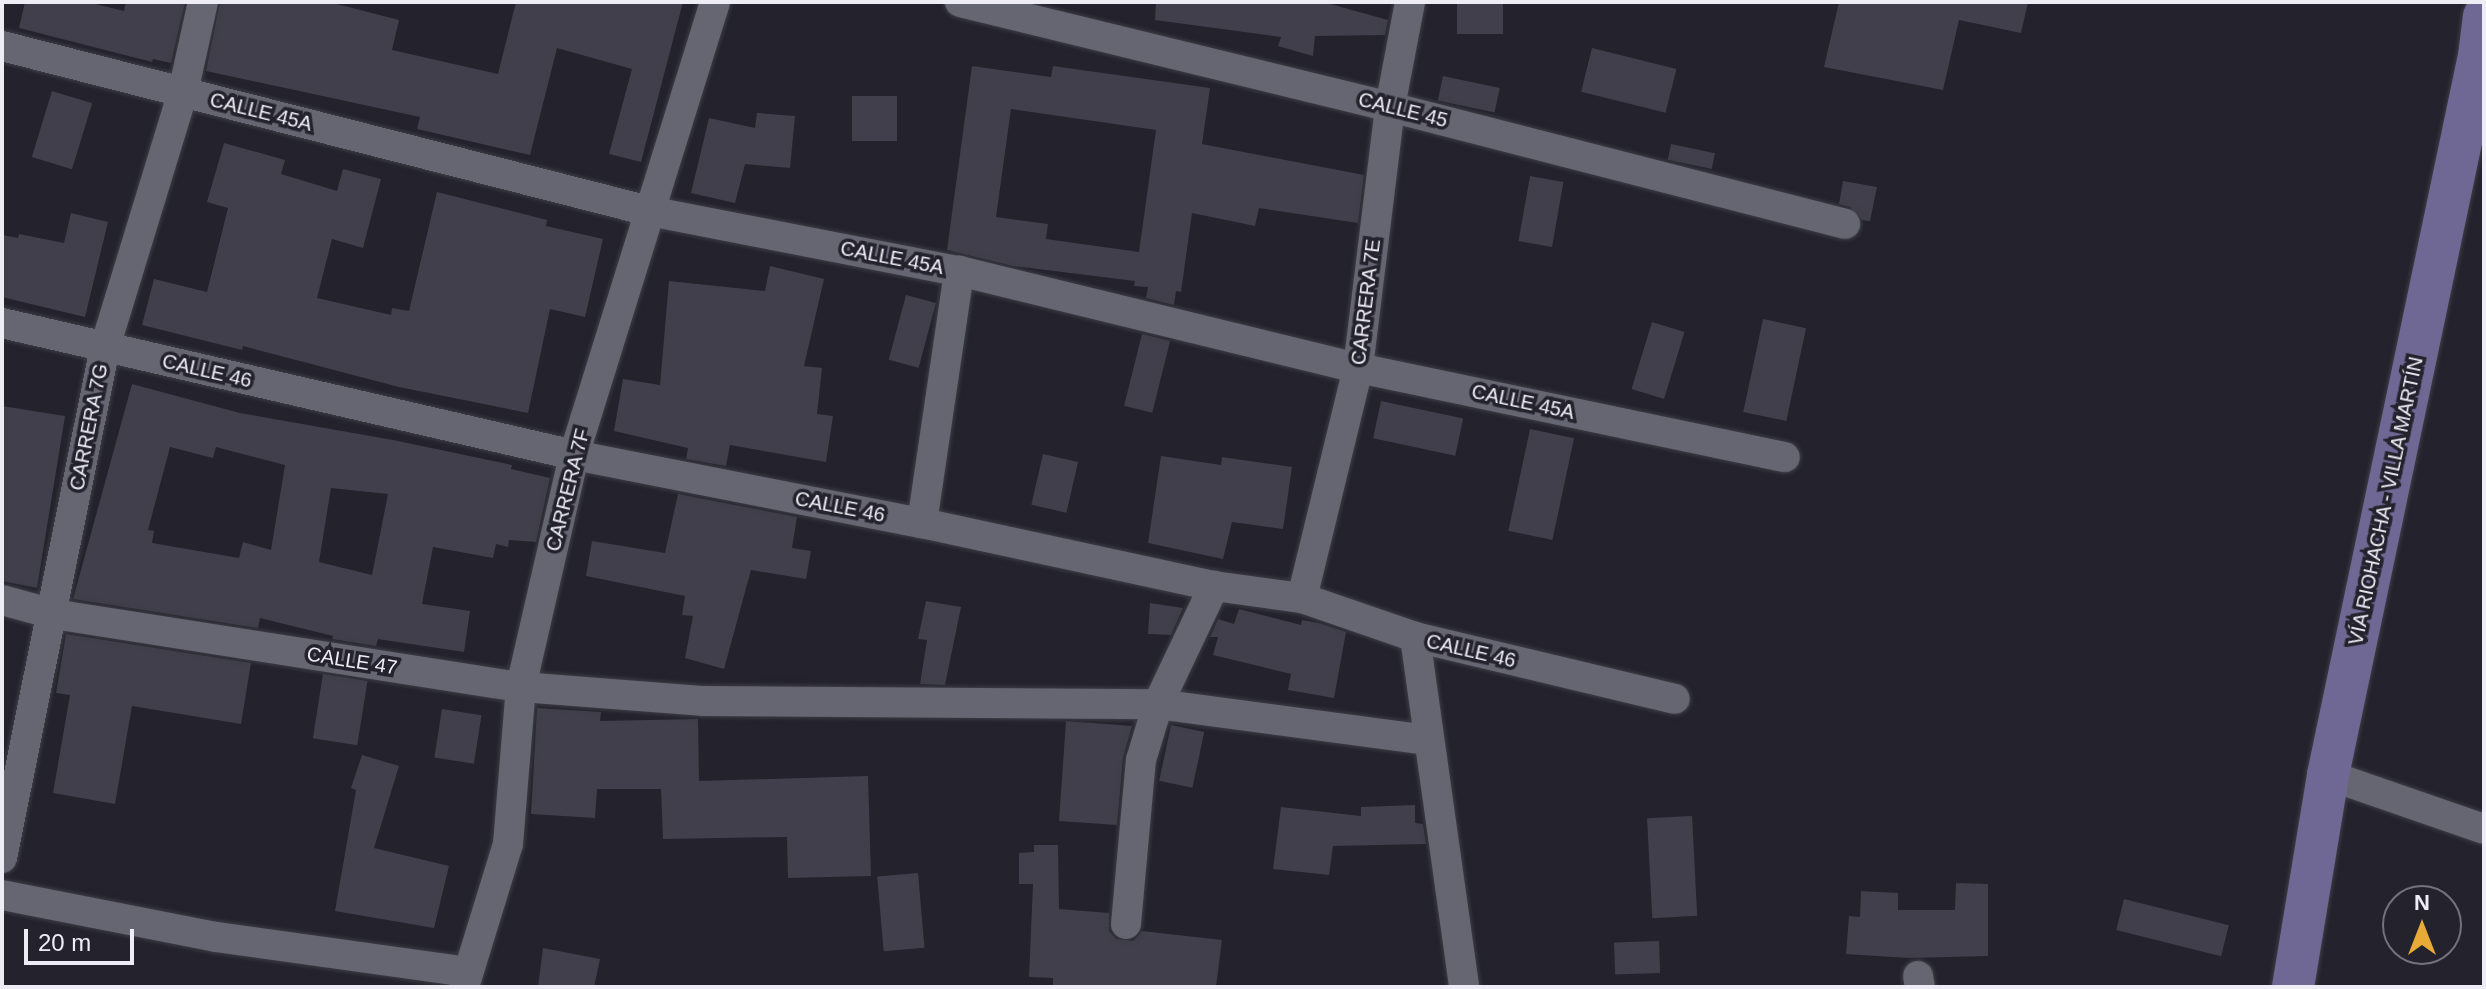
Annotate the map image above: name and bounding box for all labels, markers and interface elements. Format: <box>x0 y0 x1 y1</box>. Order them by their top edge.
street label: CALLE 45 <box>1356 87 1450 133</box>
street label: CALLE 45A <box>207 88 315 136</box>
street label: CALLE 45A <box>838 236 946 280</box>
street label: CARRERA 7E <box>1346 237 1386 367</box>
street label: CALLE 46 <box>160 349 254 393</box>
street label: VÍA RIOHACHA - VILLA MARTÍN <box>2343 353 2429 649</box>
street label: CARRERA 7G <box>65 361 113 493</box>
street label: CALLE 45A <box>1469 379 1577 425</box>
street label: CARRERA 7F <box>541 426 595 554</box>
street label: CALLE 46 <box>793 487 887 527</box>
street label: CALLE 46 <box>1424 629 1518 673</box>
street label: CALLE 47 <box>305 642 399 680</box>
north arrow <box>2382 885 2462 965</box>
text: N <box>2414 890 2430 915</box>
scale bar <box>28 913 138 963</box>
text: 20 m <box>38 929 91 956</box>

